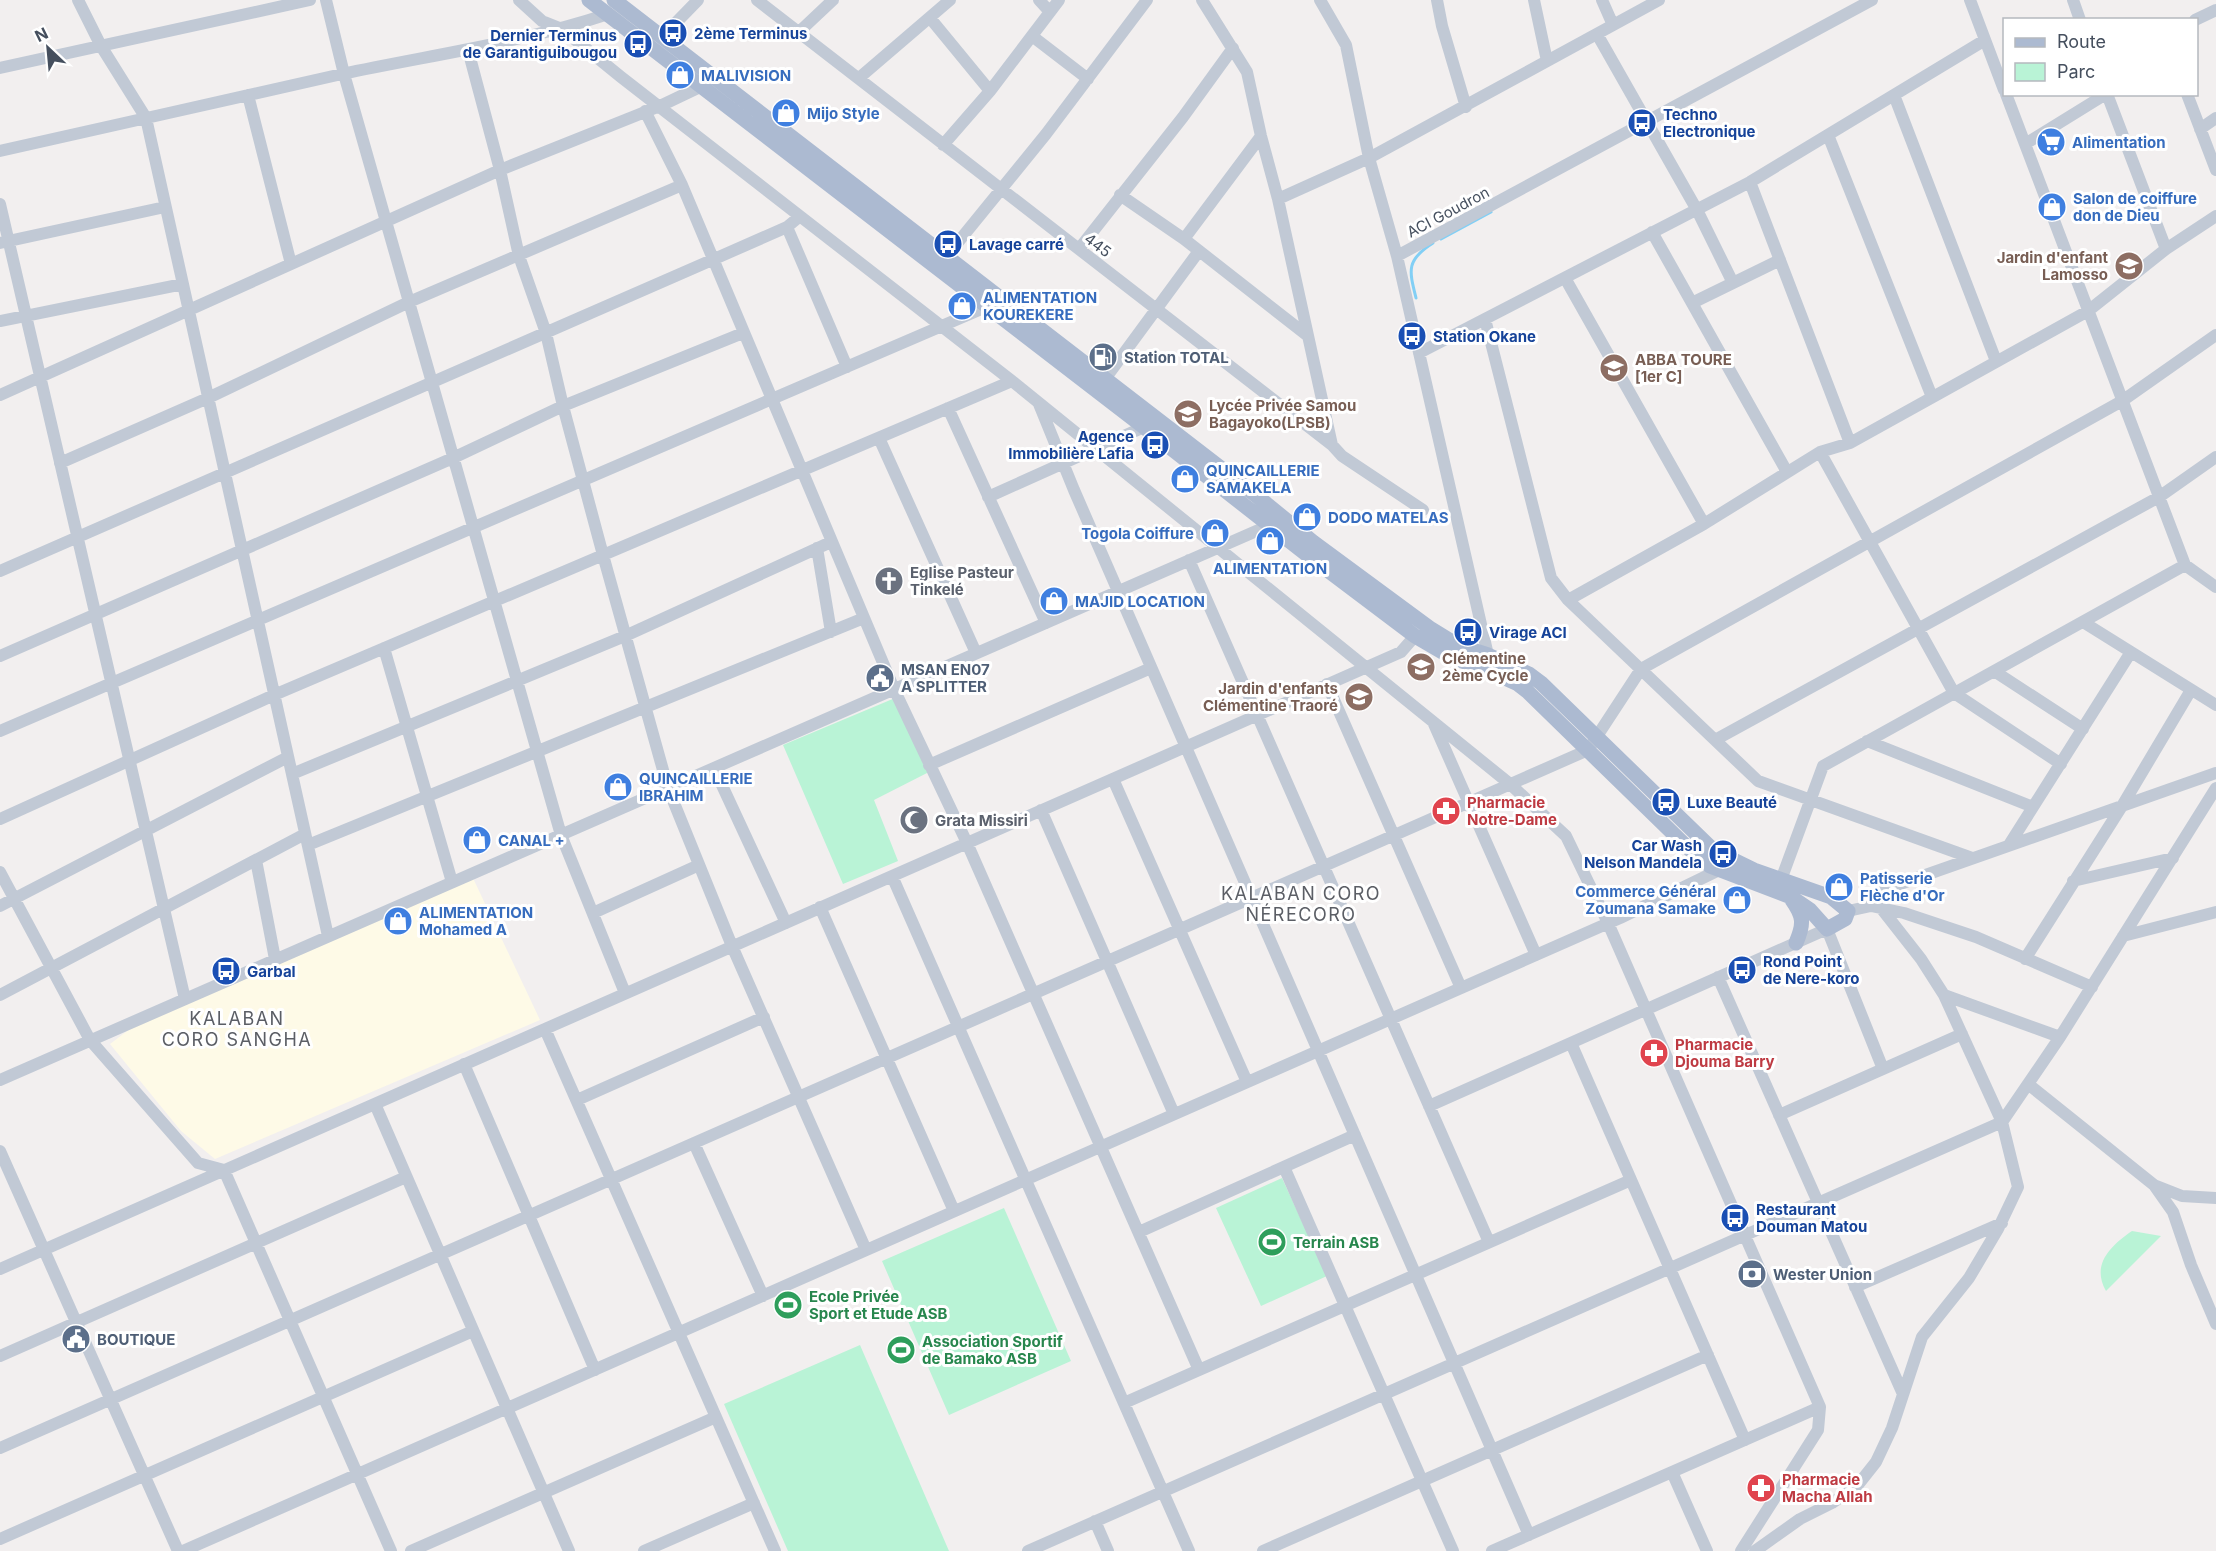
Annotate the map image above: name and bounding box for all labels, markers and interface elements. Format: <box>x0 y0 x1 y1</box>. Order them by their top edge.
bus stop icon: 2ème Terminus <box>657 17 689 49</box>
north arrow <box>18 18 78 78</box>
legend <box>2003 18 2198 96</box>
text: N <box>32 23 51 46</box>
place label: 2ème Terminus <box>694 24 807 43</box>
place label: Dernier Terminus de Garantiguibougou <box>463 26 617 62</box>
bus stop icon: Dernier Terminus de Garantiguibougou <box>622 28 654 60</box>
text: Route <box>2057 31 2106 52</box>
shop icon: MALIVISION <box>664 59 696 91</box>
text: Parc <box>2057 61 2095 82</box>
place label: MALIVISION <box>701 66 791 85</box>
shop icon: Mijo Style <box>770 97 802 129</box>
place label: Mijo Style <box>807 104 880 123</box>
place label: Techno Electronique <box>1663 105 1756 141</box>
bus stop icon: Techno Electronique <box>1626 107 1658 139</box>
supermarket icon: Alimentation <box>2035 126 2067 158</box>
place label: Alimentation <box>2072 133 2166 152</box>
street label: ACI Goudron <box>1404 182 1492 242</box>
place label: Salon de coiffure don de Dieu <box>2073 189 2197 225</box>
shop icon: Salon de coiffure don de Dieu <box>2036 191 2068 223</box>
bus stop icon: Lavage carré <box>932 228 964 260</box>
street label: 445 <box>1081 229 1115 261</box>
place label: Lavage carré <box>969 235 1064 254</box>
place label: Jardin d'enfant Lamosso <box>1997 248 2109 284</box>
school or university icon: Jardin d'enfant Lamosso <box>2113 250 2145 282</box>
place label: ALIMENTATION KOUREKERE <box>983 288 1097 324</box>
shop icon: ALIMENTATION KOUREKERE <box>946 290 978 322</box>
bus stop icon: Station Okane <box>1396 320 1428 352</box>
place label: Station Okane <box>1433 327 1536 346</box>
fuel station icon: Station TOTAL <box>1087 341 1119 373</box>
place label: Station TOTAL <box>1124 348 1229 367</box>
place label: ABBA TOURE [1er C] <box>1635 350 1732 386</box>
school or university icon: ABBA TOURE [1er C] <box>1598 352 1630 384</box>
place label: Lycée Privée Samou Bagayoko(LPSB) <box>1209 396 1356 432</box>
school or university icon: Lycée Privée Samou Bagayoko(LPSB) <box>1172 398 1204 430</box>
place label: Agence Immobilière Lafia <box>1008 427 1134 463</box>
bus stop icon: Agence Immobilière Lafia <box>1139 429 1171 461</box>
place label: QUINCAILLERIE SAMAKELA <box>1206 461 1320 497</box>
shop icon: QUINCAILLERIE SAMAKELA <box>1169 463 1201 495</box>
shop icon: DODO MATELAS <box>1291 501 1323 533</box>
place label: DODO MATELAS <box>1328 508 1449 527</box>
shop icon: Togola Coiffure <box>1199 517 1231 549</box>
place label: Togola Coiffure <box>1081 524 1194 543</box>
shop icon: ALIMENTATION <box>1254 525 1286 557</box>
place label: ALIMENTATION <box>1213 559 1327 578</box>
place label: Eglise Pasteur Tinkelé <box>910 563 1014 599</box>
church icon: Eglise Pasteur Tinkelé <box>873 565 905 597</box>
shop icon: MAJID LOCATION <box>1038 585 1070 617</box>
place label: MAJID LOCATION <box>1075 592 1205 611</box>
bus stop icon: Virage ACI <box>1452 616 1484 648</box>
place label: Virage ACI <box>1489 623 1567 642</box>
place label: Clémentine 2ème Cycle <box>1442 649 1528 685</box>
school or university icon: Clémentine 2ème Cycle <box>1405 651 1437 683</box>
place label: MSAN EN07 A SPLITTER <box>901 660 990 696</box>
public building icon: MSAN EN07 A SPLITTER <box>864 662 896 694</box>
place label: Jardin d'enfants Clémentine Traoré <box>1203 679 1338 715</box>
school or university icon: Jardin d'enfants Clémentine Traoré <box>1343 681 1375 713</box>
place label: QUINCAILLERIE IBRAHIM <box>639 769 753 805</box>
shop icon: QUINCAILLERIE IBRAHIM <box>602 771 634 803</box>
bus stop icon: Luxe Beauté <box>1650 786 1682 818</box>
place label: Pharmacie Notre-Dame <box>1467 793 1557 829</box>
place label: Luxe Beauté <box>1687 793 1777 812</box>
pharmacy icon: Pharmacie Notre-Dame <box>1430 795 1462 827</box>
mosque icon: Grata Missiri <box>898 804 930 836</box>
place label: Grata Missiri <box>935 811 1028 830</box>
shop icon: CANAL + <box>461 824 493 856</box>
place label: CANAL + <box>498 831 565 850</box>
place label: Car Wash Nelson Mandela <box>1584 836 1702 872</box>
bus stop icon: Car Wash Nelson Mandela <box>1707 838 1739 870</box>
place label: Patisserie Flèche d'Or <box>1860 869 1945 905</box>
shop icon: Patisserie Flèche d'Or <box>1823 871 1855 903</box>
place label: Commerce Général Zoumana Samake <box>1575 882 1716 918</box>
district label: KALABAN CORO NÉRECORO <box>1221 883 1381 925</box>
shop icon: Commerce Général Zoumana Samake <box>1721 884 1753 916</box>
place label: ALIMENTATION Mohamed A <box>419 903 533 939</box>
shop icon: ALIMENTATION Mohamed A <box>382 905 414 937</box>
place label: Rond Point de Nere-koro <box>1763 952 1860 988</box>
bus stop icon: Rond Point de Nere-koro <box>1726 954 1758 986</box>
bus stop icon: Garbal <box>210 955 242 987</box>
place label: Garbal <box>247 962 296 981</box>
district label: KALABAN CORO SANGHA <box>162 1008 312 1050</box>
place label: Pharmacie Djouma Barry <box>1675 1035 1775 1071</box>
pharmacy icon: Pharmacie Djouma Barry <box>1638 1037 1670 1069</box>
place label: Restaurant Douman Matou <box>1756 1200 1867 1236</box>
bus stop icon: Restaurant Douman Matou <box>1719 1202 1751 1234</box>
sports icon: Terrain ASB <box>1256 1226 1288 1258</box>
place label: Terrain ASB <box>1293 1233 1379 1252</box>
bank icon: Wester Union <box>1736 1258 1768 1290</box>
place label: Wester Union <box>1773 1265 1872 1284</box>
place label: Ecole Privée Sport et Etude ASB <box>809 1287 948 1323</box>
sports icon: Ecole Privée Sport et Etude ASB <box>772 1289 804 1321</box>
public building icon: BOUTIQUE <box>60 1323 92 1355</box>
place label: BOUTIQUE <box>97 1330 175 1349</box>
place label: Association Sportif de Bamako ASB <box>922 1332 1063 1368</box>
sports icon: Association Sportif de Bamako ASB <box>885 1334 917 1366</box>
place label: Pharmacie Macha Allah <box>1782 1470 1872 1506</box>
pharmacy icon: Pharmacie Macha Allah <box>1745 1472 1777 1504</box>

